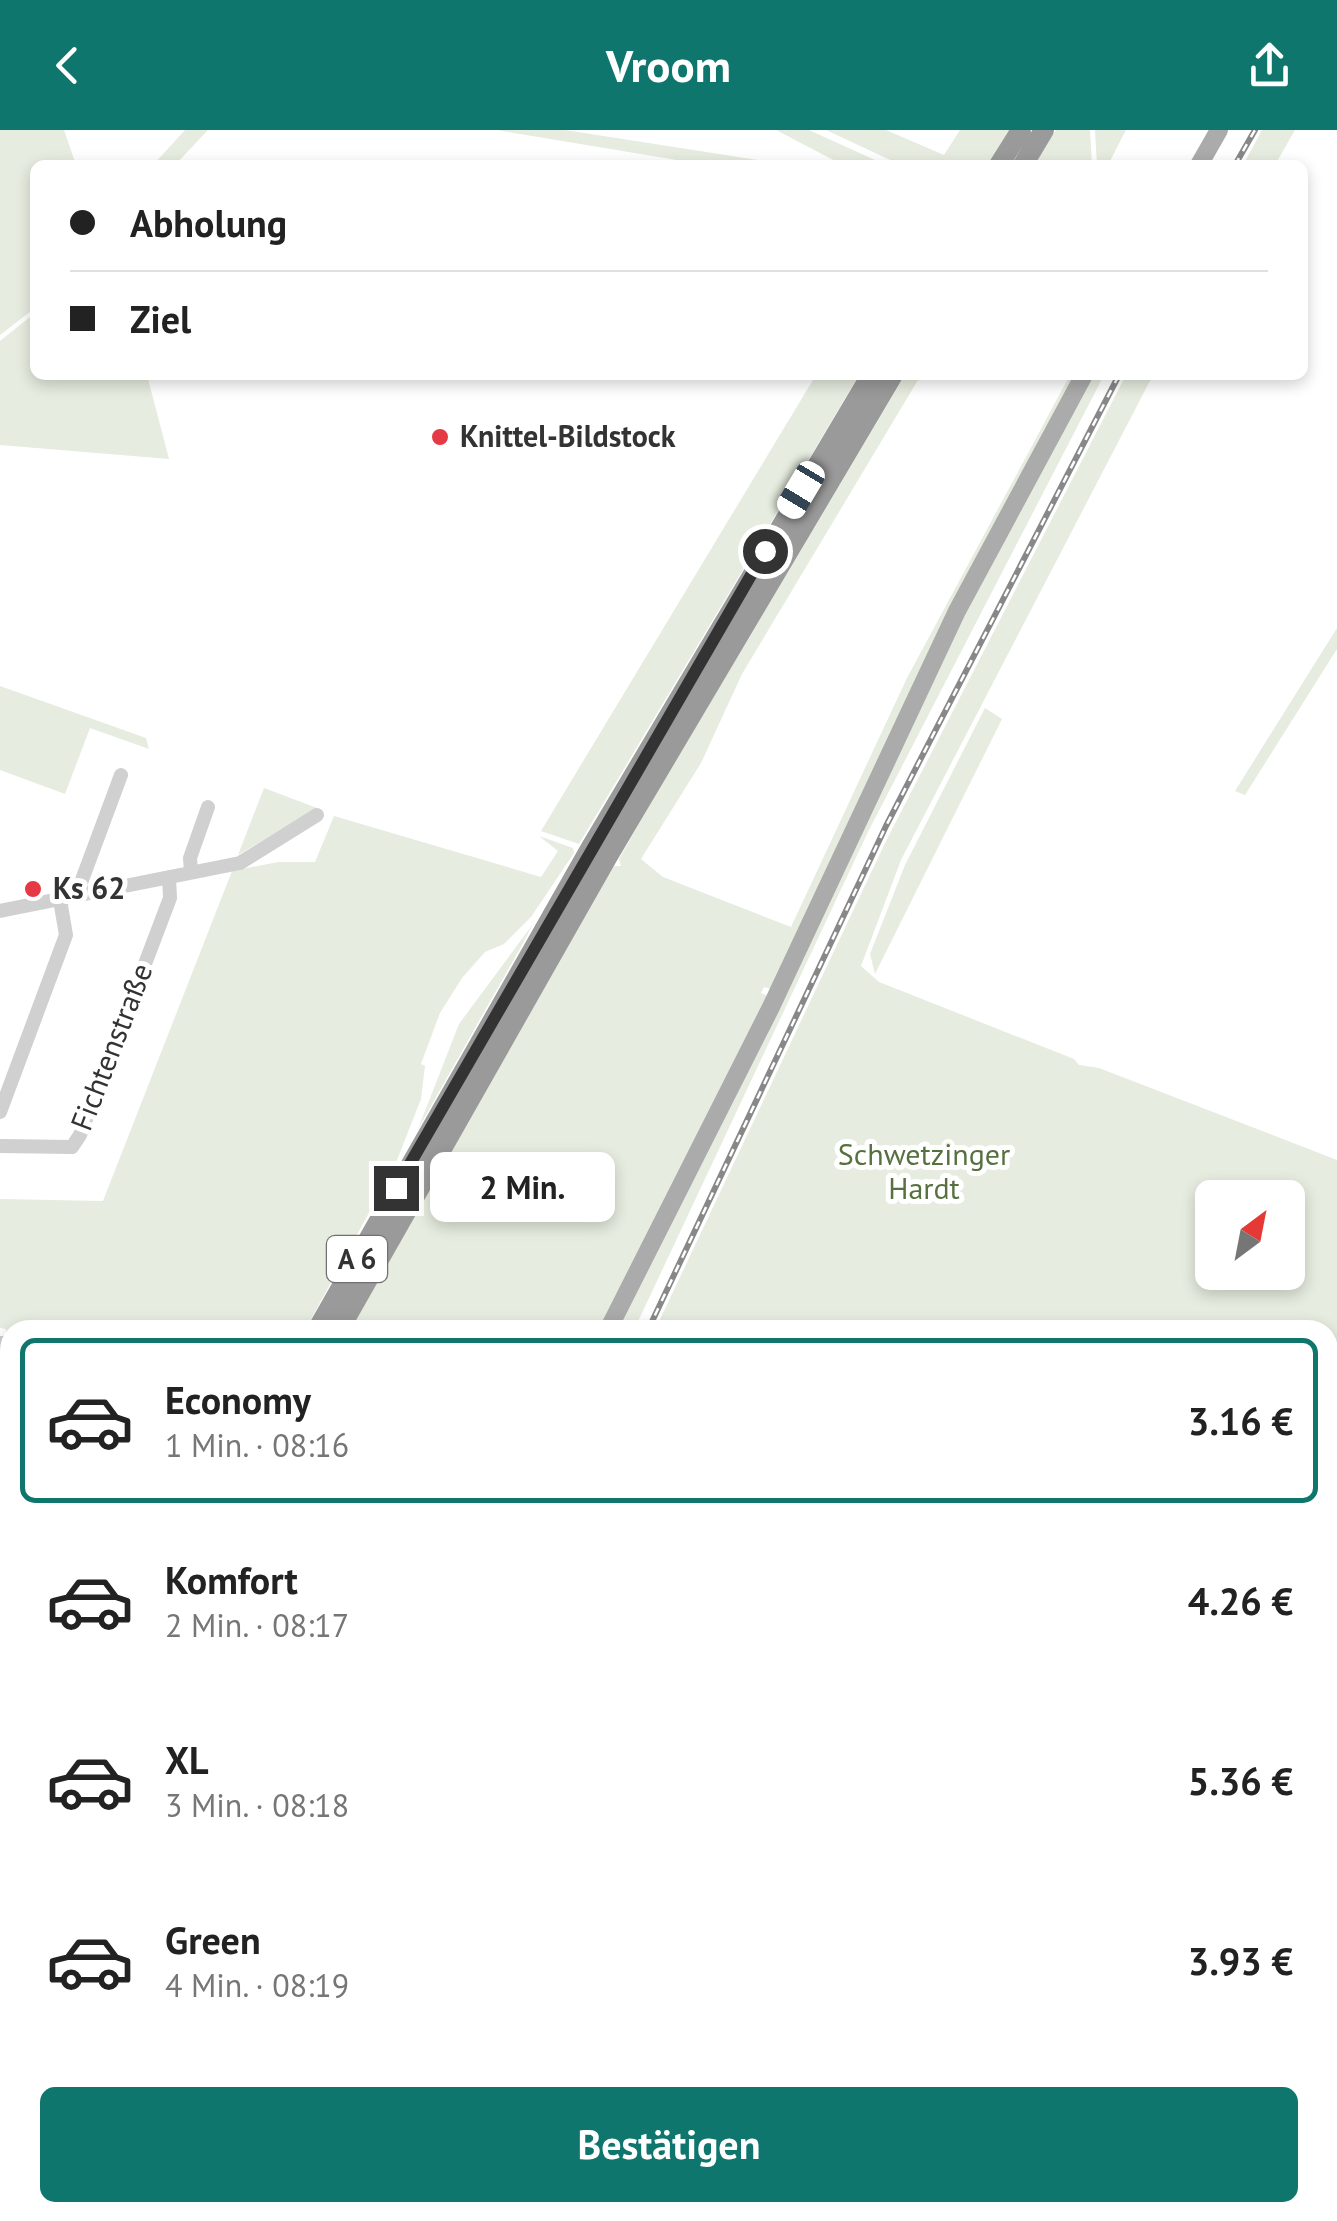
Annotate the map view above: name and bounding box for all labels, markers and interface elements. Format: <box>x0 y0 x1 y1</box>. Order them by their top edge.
text: Vroom <box>606 36 731 94</box>
icon: back <box>40 38 95 93</box>
icon: share <box>1242 38 1297 93</box>
text: Abholung <box>130 198 287 247</box>
text: Ziel <box>130 294 191 343</box>
place label: Knittel-Bildstock <box>460 416 676 455</box>
marker: Knittel-Bildstock <box>429 426 451 448</box>
car <box>773 457 829 523</box>
route start <box>743 529 788 574</box>
place label: Ks 62 <box>53 868 125 907</box>
marker: Ks 62 <box>22 878 44 900</box>
street label: Fichtenstraße <box>61 957 160 1136</box>
park label: Schwetzinger Hardt <box>838 1134 1010 1207</box>
callout: 2 Min. <box>431 1153 616 1223</box>
route end <box>374 1166 419 1211</box>
text: 2 Min. <box>480 1166 565 1208</box>
north arrow <box>1195 1180 1305 1290</box>
map controls <box>1195 1180 1305 1290</box>
road number: A 6 <box>327 1236 387 1282</box>
text: Economy <box>165 1375 311 1424</box>
icon: car <box>45 1376 135 1466</box>
text: 3.16 € <box>1188 1396 1293 1445</box>
text: 1 Min. · 08:16 <box>165 1424 349 1466</box>
text: Komfort <box>165 1555 298 1604</box>
icon: car <box>45 1556 135 1646</box>
text: 4.26 € <box>1188 1576 1293 1625</box>
text: 2 Min. · 08:17 <box>165 1604 349 1646</box>
text: XL <box>165 1735 209 1784</box>
icon: car <box>45 1736 135 1826</box>
text: 5.36 € <box>1188 1756 1293 1805</box>
text: 3 Min. · 08:18 <box>165 1784 349 1826</box>
text: Green <box>165 1915 261 1964</box>
icon: car <box>45 1916 135 2006</box>
text: 3.93 € <box>1188 1936 1293 1985</box>
text: 4 Min. · 08:19 <box>165 1964 349 2006</box>
button: Bestätigen <box>40 2087 1298 2202</box>

